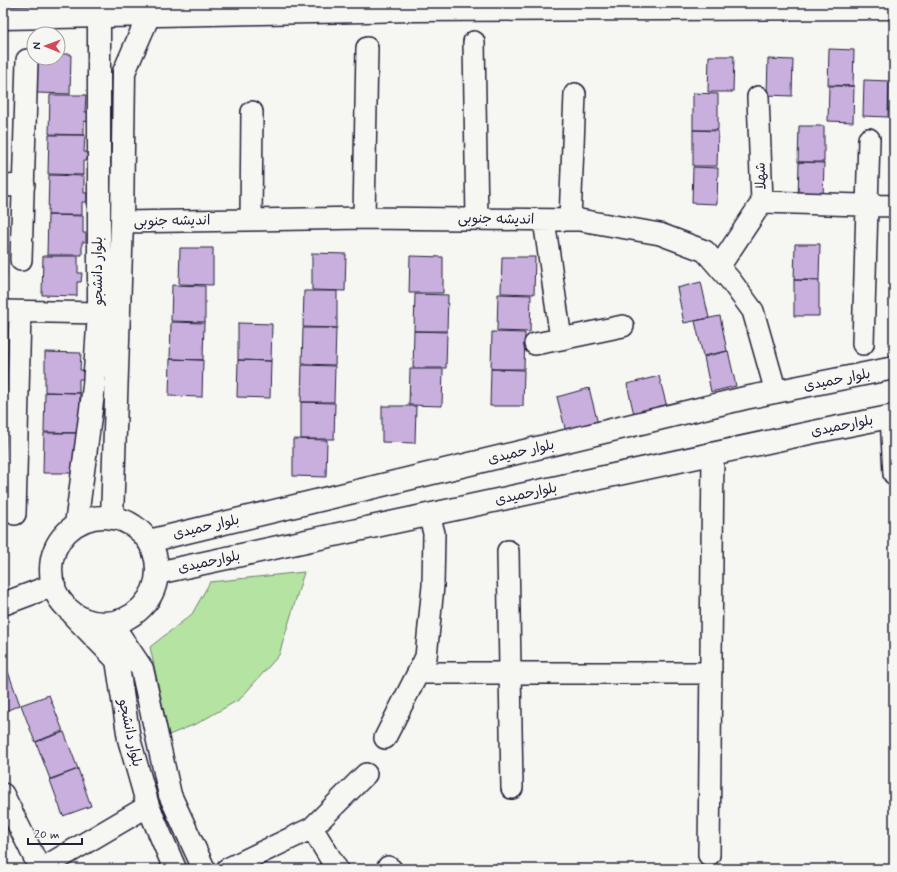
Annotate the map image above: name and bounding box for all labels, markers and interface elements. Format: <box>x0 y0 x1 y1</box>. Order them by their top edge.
north arrow <box>26 26 66 66</box>
text: N <box>30 42 44 50</box>
street label: شهلا <box>752 162 770 190</box>
street label: اندیشه جنوبی <box>458 209 534 229</box>
street label: اندیشه جنوبی <box>134 211 210 231</box>
street label: بلوار دانشجو <box>89 236 107 307</box>
street label: بلوار حمیدی <box>802 365 872 395</box>
street label: بلوارحمیدی <box>809 411 875 441</box>
street label: بلوار حمیدی <box>486 436 556 468</box>
street label: بلوارحمیدی <box>493 479 559 509</box>
street label: بلوار حمیدی <box>171 511 241 543</box>
street label: بلوارحمیدی <box>176 547 242 577</box>
street label: بلوار دانشجو <box>114 696 146 769</box>
scale bar <box>28 820 82 846</box>
text: 20 m <box>34 827 60 843</box>

